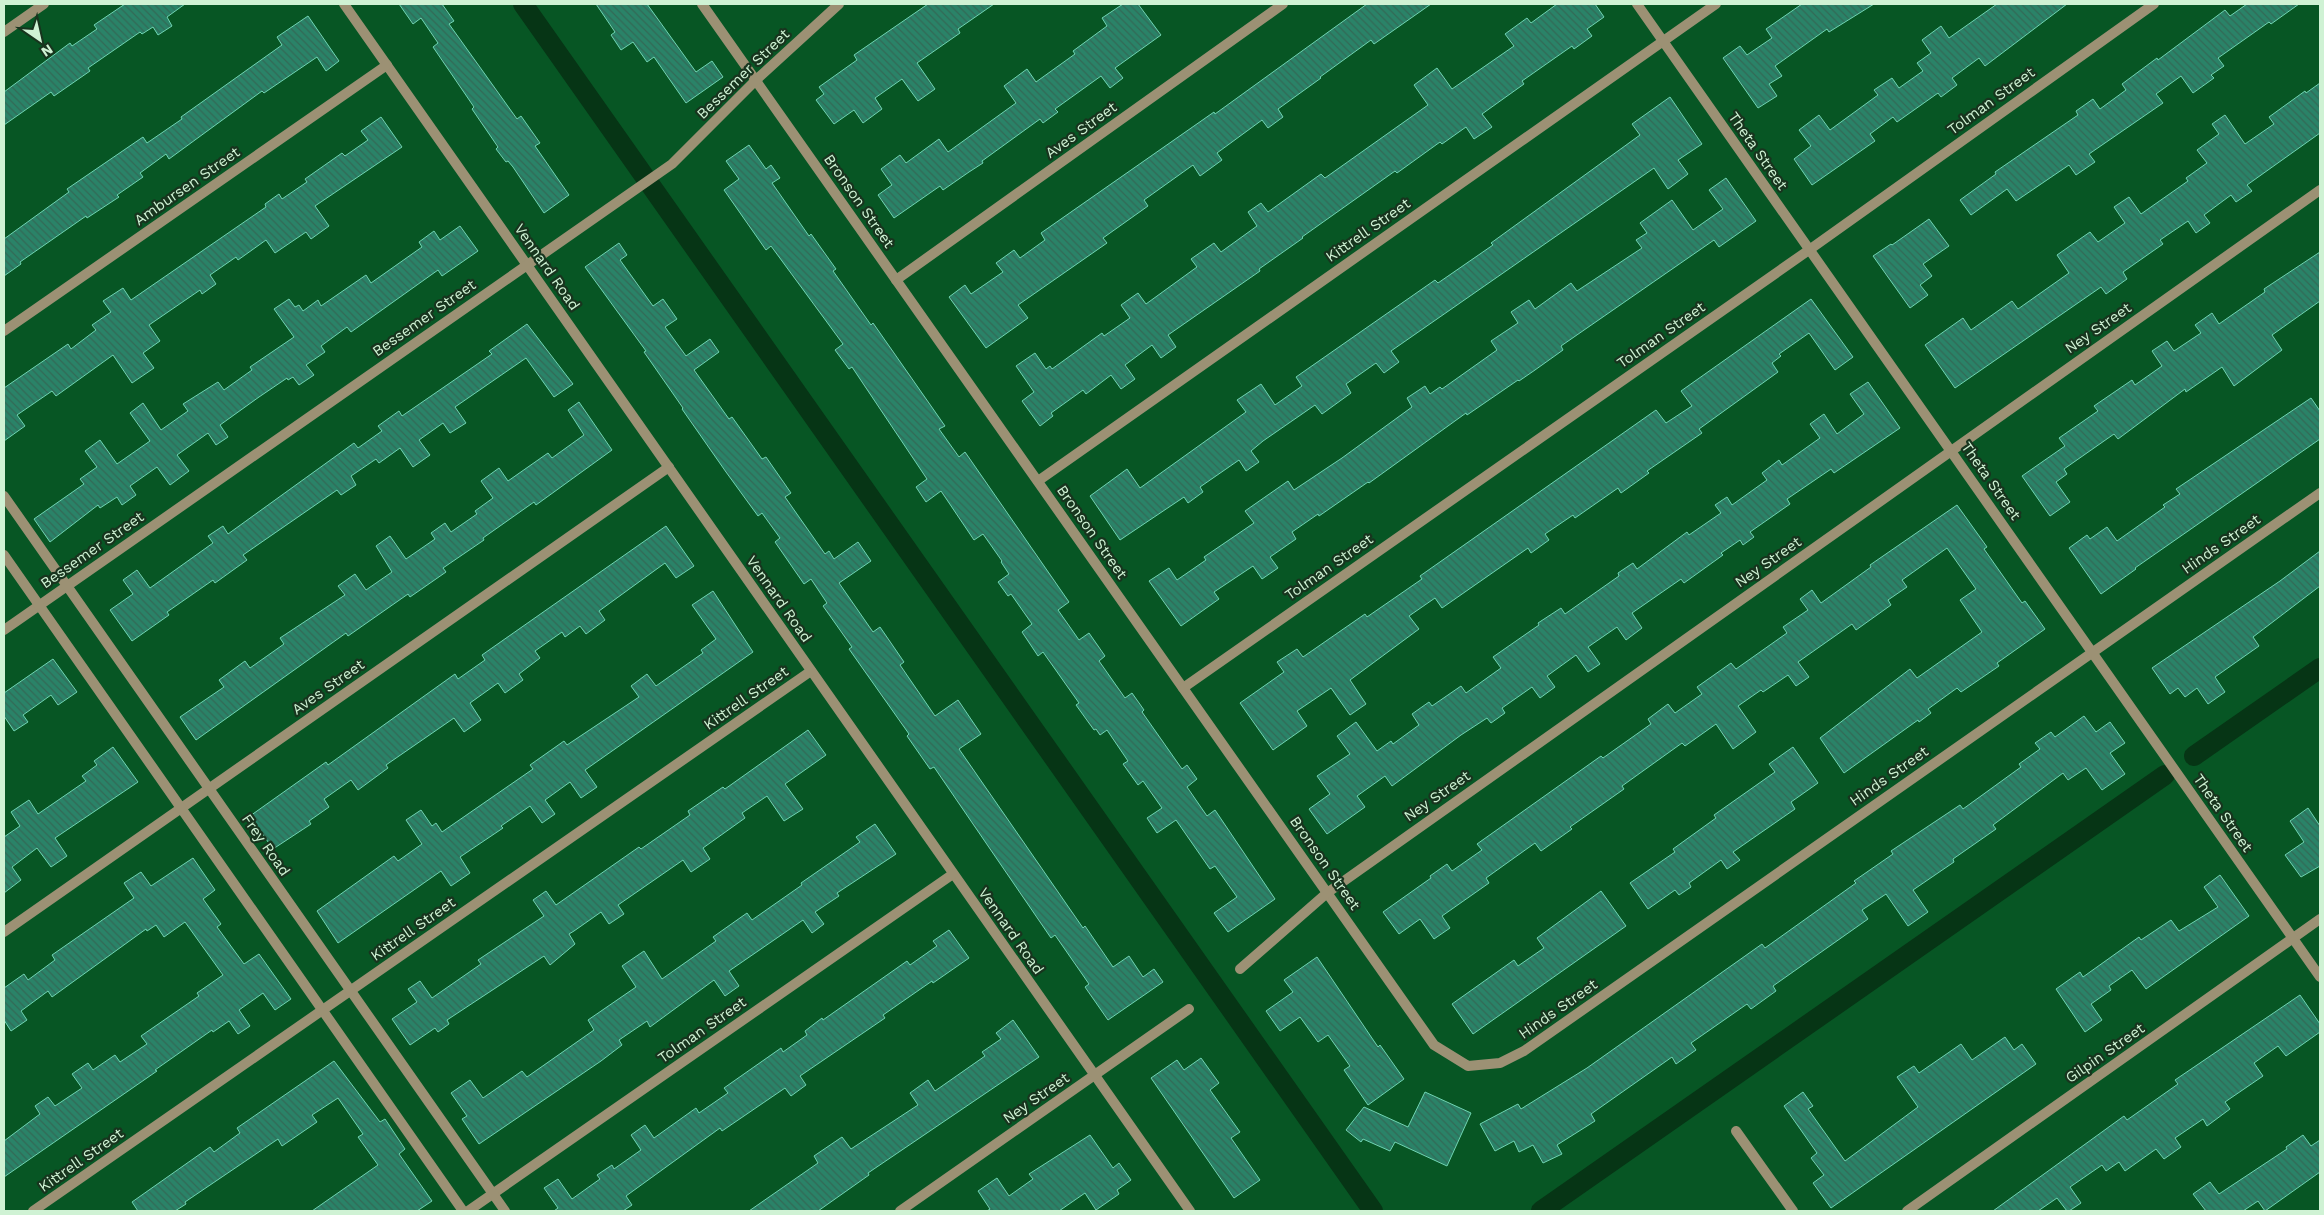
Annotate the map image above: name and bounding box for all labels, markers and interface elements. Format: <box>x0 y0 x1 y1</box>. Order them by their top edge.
north arrow <box>15 15 65 65</box>
street label: Bessemer Street <box>693 25 794 123</box>
text: N <box>38 41 56 60</box>
street label: Tolman Street <box>1944 63 2039 139</box>
street label: Aves Street <box>1042 98 1121 162</box>
street label: Theta Street <box>1724 108 1792 194</box>
street label: Ambursen Street <box>131 142 244 229</box>
street label: Bronson Street <box>820 151 898 252</box>
street label: Kittrell Street <box>1322 194 1414 266</box>
street label: Vennard Road <box>510 220 584 314</box>
street label: Bessemer Street <box>369 275 480 360</box>
street label: Tolman Street <box>1614 298 1709 372</box>
street label: Ney Street <box>2061 298 2135 357</box>
street label: Theta Street <box>1957 438 2025 524</box>
street label: Bronson Street <box>1053 482 1131 583</box>
street label: Bessemer Street <box>37 507 148 592</box>
street label: Hinds Street <box>2178 510 2264 578</box>
street label: Tolman Street <box>1282 530 1377 604</box>
street label: Ney Street <box>1731 532 1805 591</box>
street label: Vennard Road <box>742 552 816 646</box>
street label: Aves Street <box>288 655 368 718</box>
street label: Kittrell Street <box>700 662 792 734</box>
street label: Hinds Street <box>1846 742 1932 810</box>
street label: Ney Street <box>1400 766 1474 825</box>
street label: Theta Street <box>2189 770 2257 856</box>
street label: Frey Road <box>238 810 294 880</box>
street label: Bronson Street <box>1286 813 1364 914</box>
street label: Vennard Road <box>974 884 1048 978</box>
street label: Kittrell Street <box>367 893 459 965</box>
street label: Hinds Street <box>1515 975 1601 1043</box>
street label: Tolman Street <box>655 993 750 1067</box>
street label: Gilpin Street <box>2062 1019 2149 1087</box>
street label: Ney Street <box>999 1068 1073 1127</box>
street label: Kittrell Street <box>35 1124 127 1196</box>

